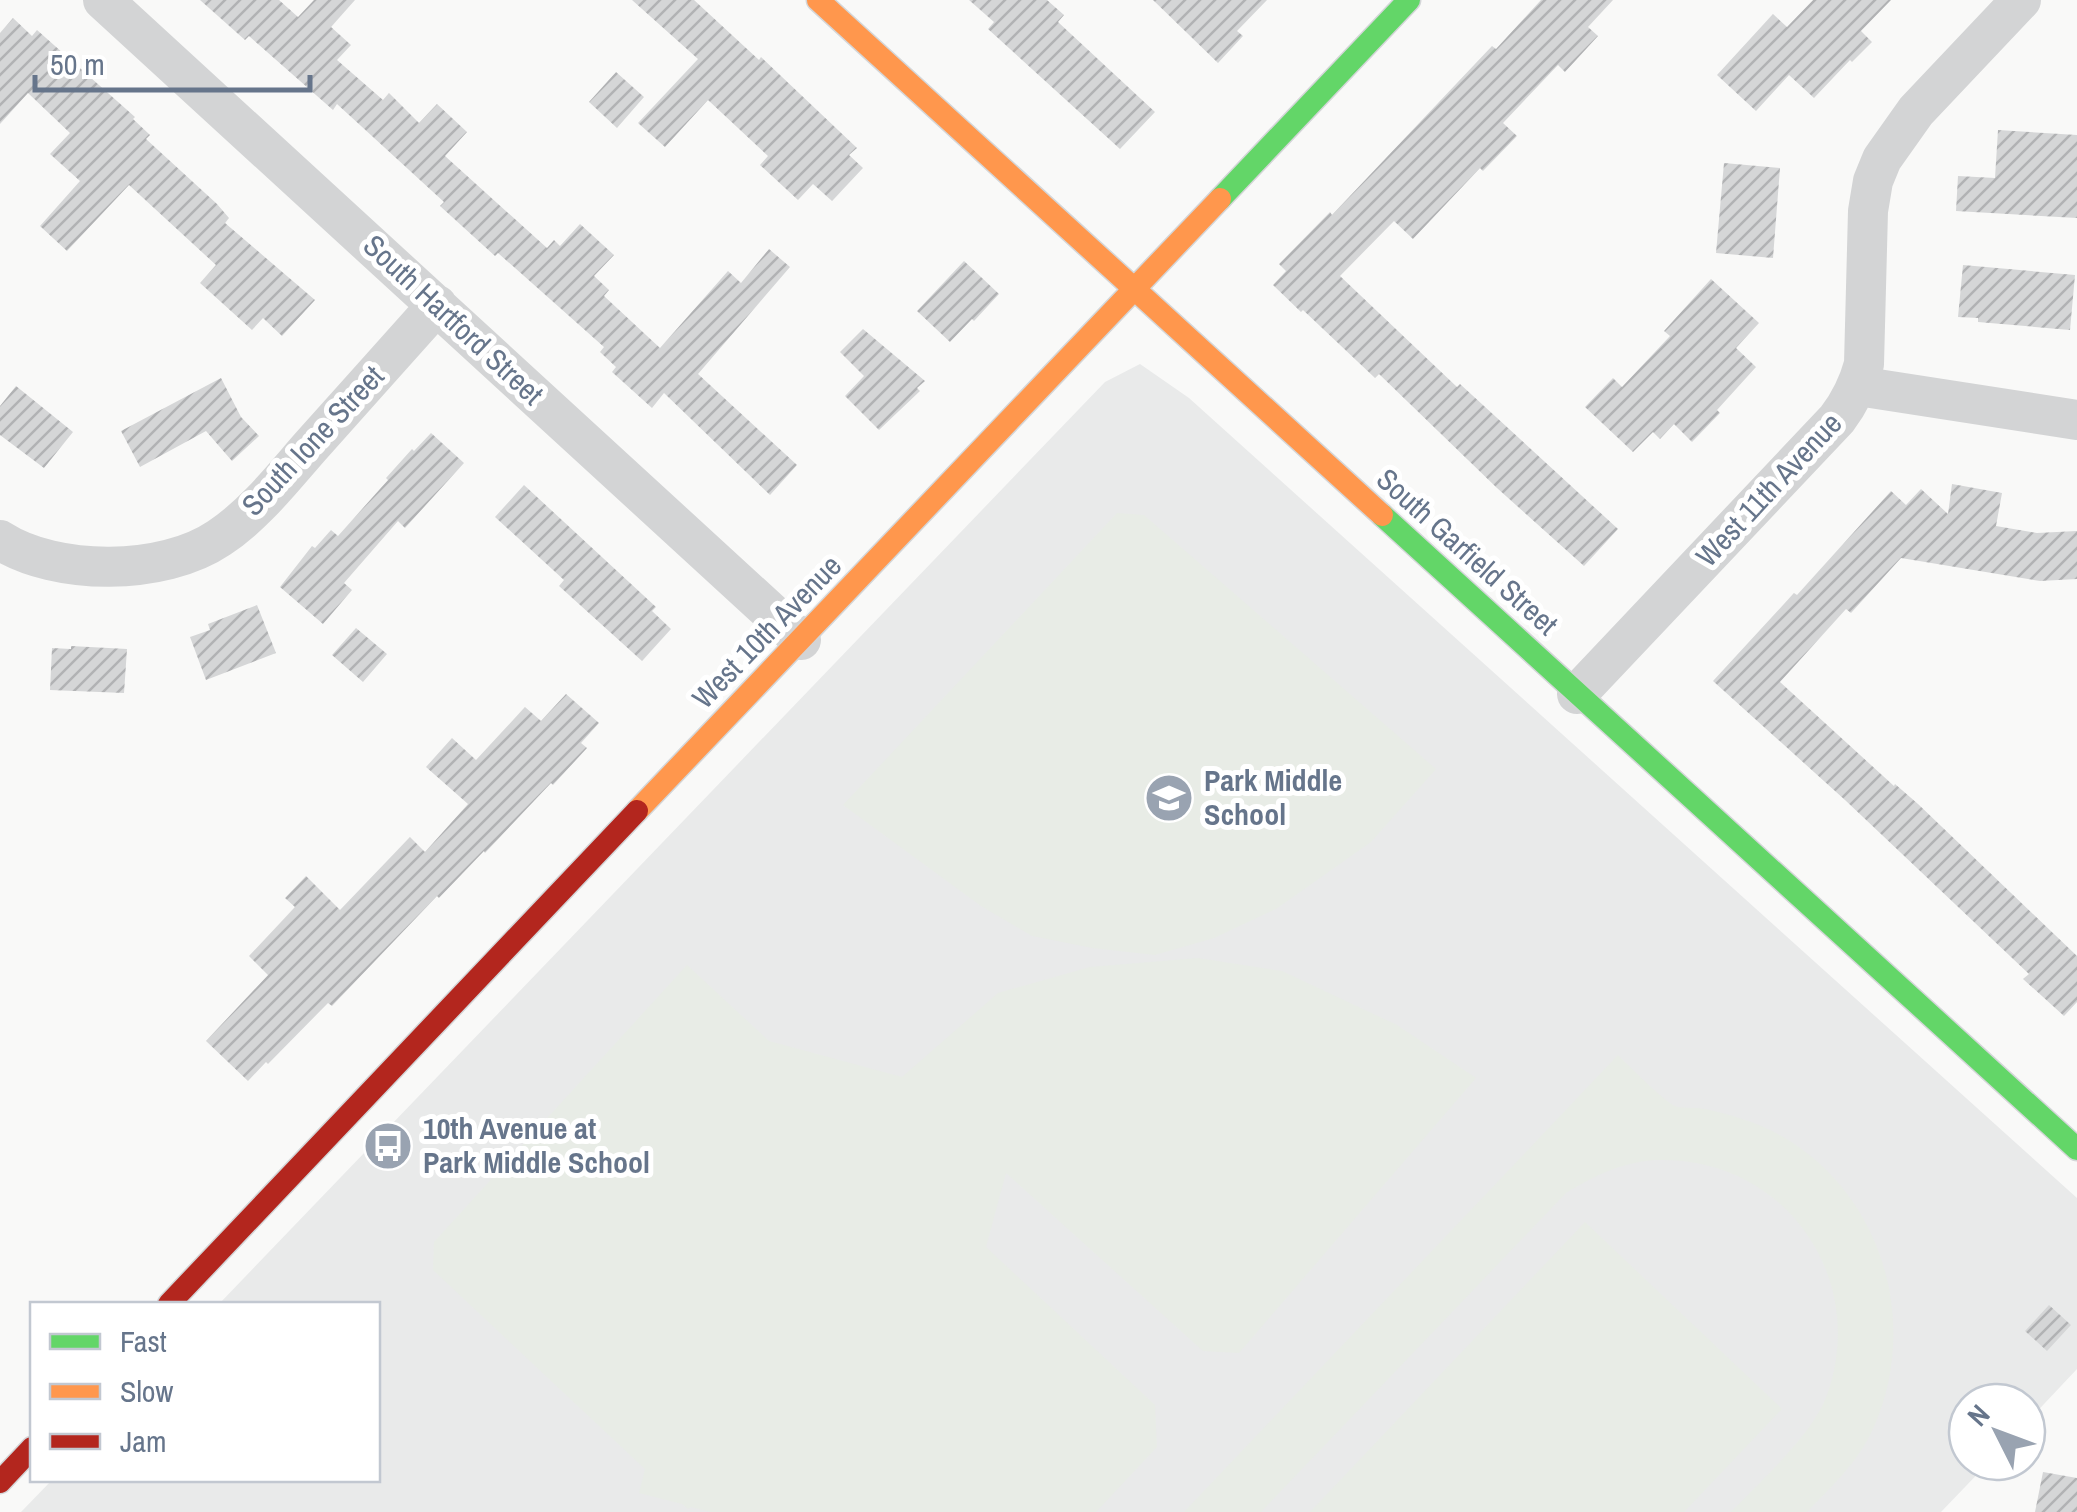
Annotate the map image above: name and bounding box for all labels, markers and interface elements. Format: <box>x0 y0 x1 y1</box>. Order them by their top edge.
scale bar <box>35 30 310 92</box>
text: 50 m <box>50 44 105 84</box>
street label: South Hartford Street <box>355 225 552 413</box>
street label: South Ione Street <box>232 357 392 524</box>
street label: West 11th Avenue <box>1686 404 1850 575</box>
street label: South Garfield Street <box>1368 459 1567 644</box>
street label: West 10th Avenue <box>683 546 850 717</box>
place label: Park Middle School <box>1204 760 1342 834</box>
school or university icon: Park Middle School <box>1143 772 1195 824</box>
place label: 10th Avenue at Park Middle School <box>423 1108 650 1182</box>
bus stop icon: 10th Avenue at Park Middle School <box>362 1120 414 1172</box>
legend <box>30 1302 380 1482</box>
text: Fast <box>120 1321 167 1361</box>
text: Slow <box>120 1371 174 1411</box>
north arrow <box>1947 1382 2047 1482</box>
text: N <box>1959 1396 1998 1434</box>
text: Jam <box>120 1421 166 1461</box>

